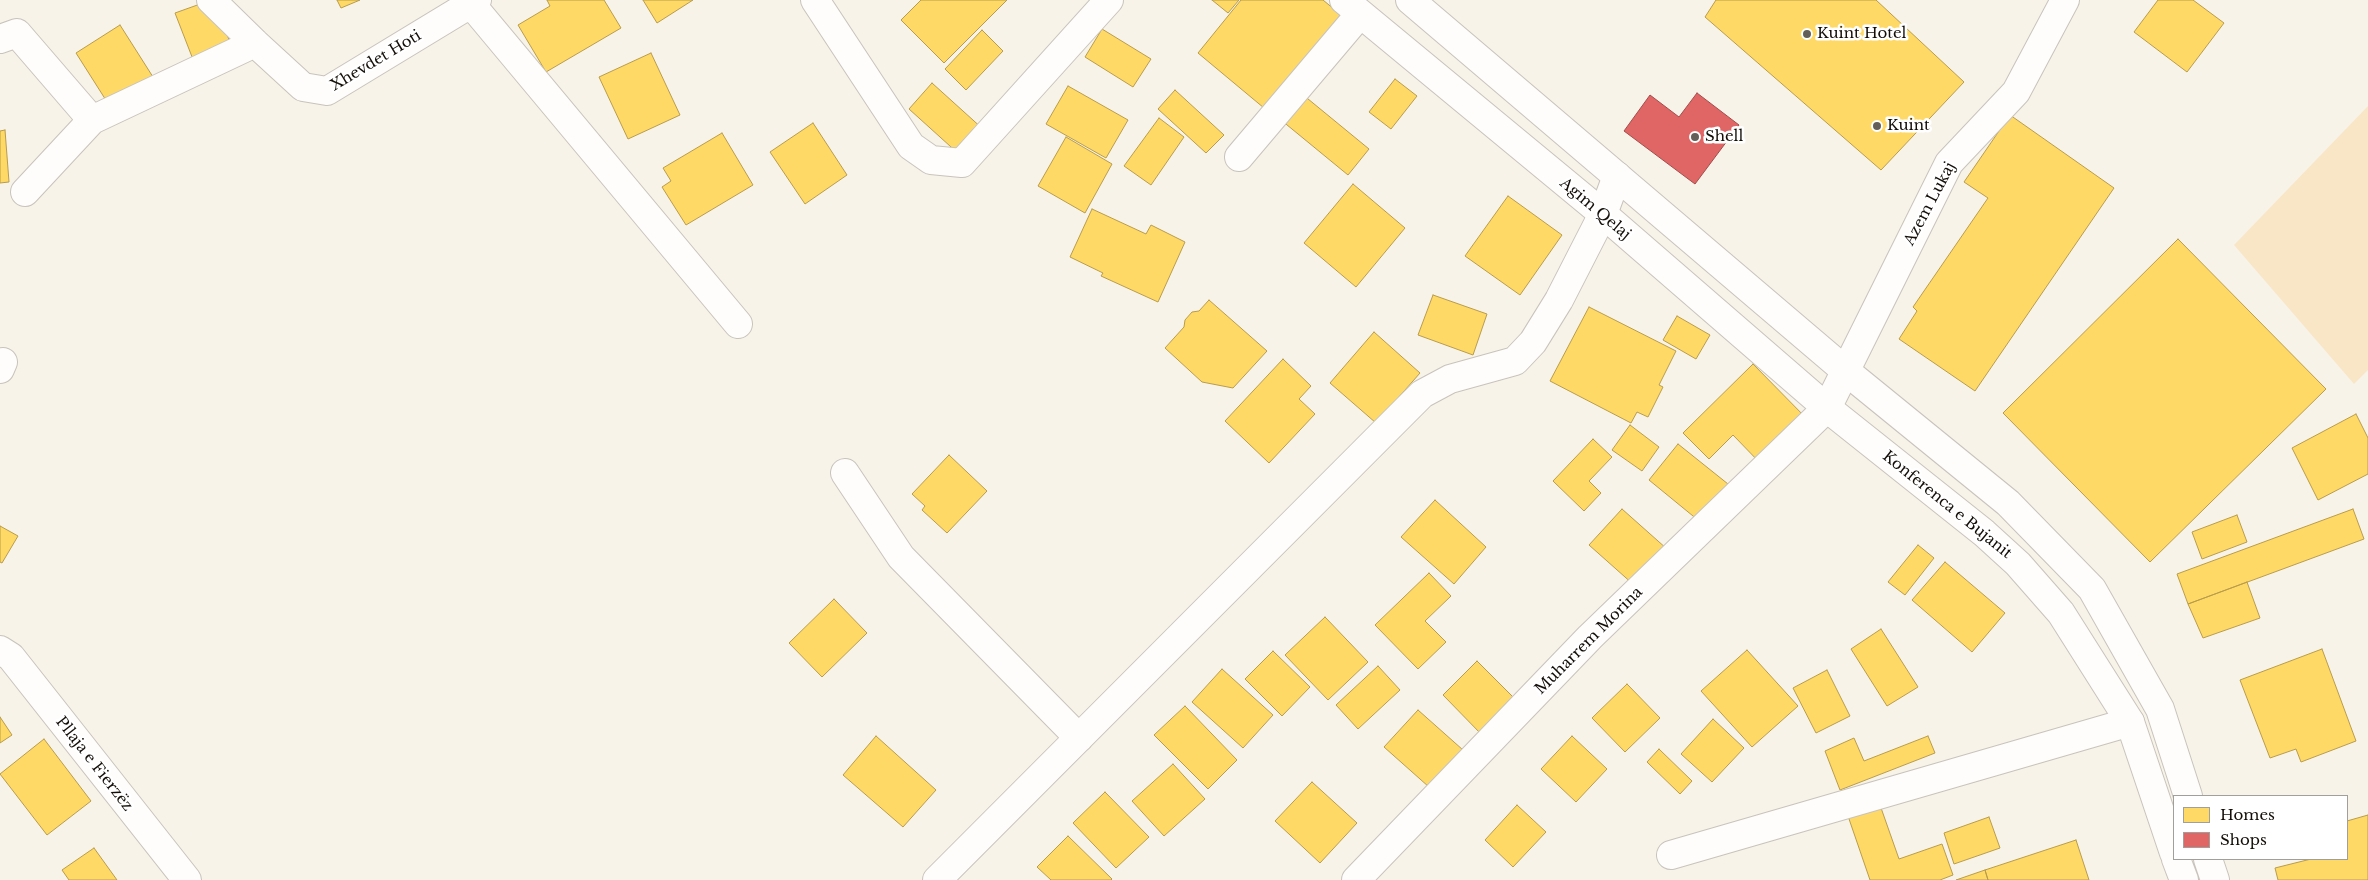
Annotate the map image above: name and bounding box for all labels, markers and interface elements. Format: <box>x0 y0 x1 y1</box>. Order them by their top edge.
place label: Kuint Hotel <box>1817 25 1906 43</box>
street label: Xhevdet Hoti <box>327 27 425 95</box>
marker: Kuint Hotel <box>1801 28 1813 40</box>
place label: Kuint <box>1887 117 1930 135</box>
marker: Kuint <box>1871 120 1883 132</box>
place label: Shell <box>1705 128 1743 146</box>
marker: Shell <box>1689 131 1701 143</box>
street label: Azem Lukaj <box>1900 159 1960 249</box>
street label: Agim Qelaj <box>1556 174 1634 244</box>
street label: Konferenca e Bujanit <box>1879 447 2015 563</box>
street label: Muharrem Morina <box>1532 584 1646 698</box>
street label: Pllaja e Fierzëz <box>52 713 136 815</box>
legend <box>2173 795 2348 860</box>
text: Homes <box>2220 805 2275 824</box>
text: Shops <box>2220 830 2267 849</box>

